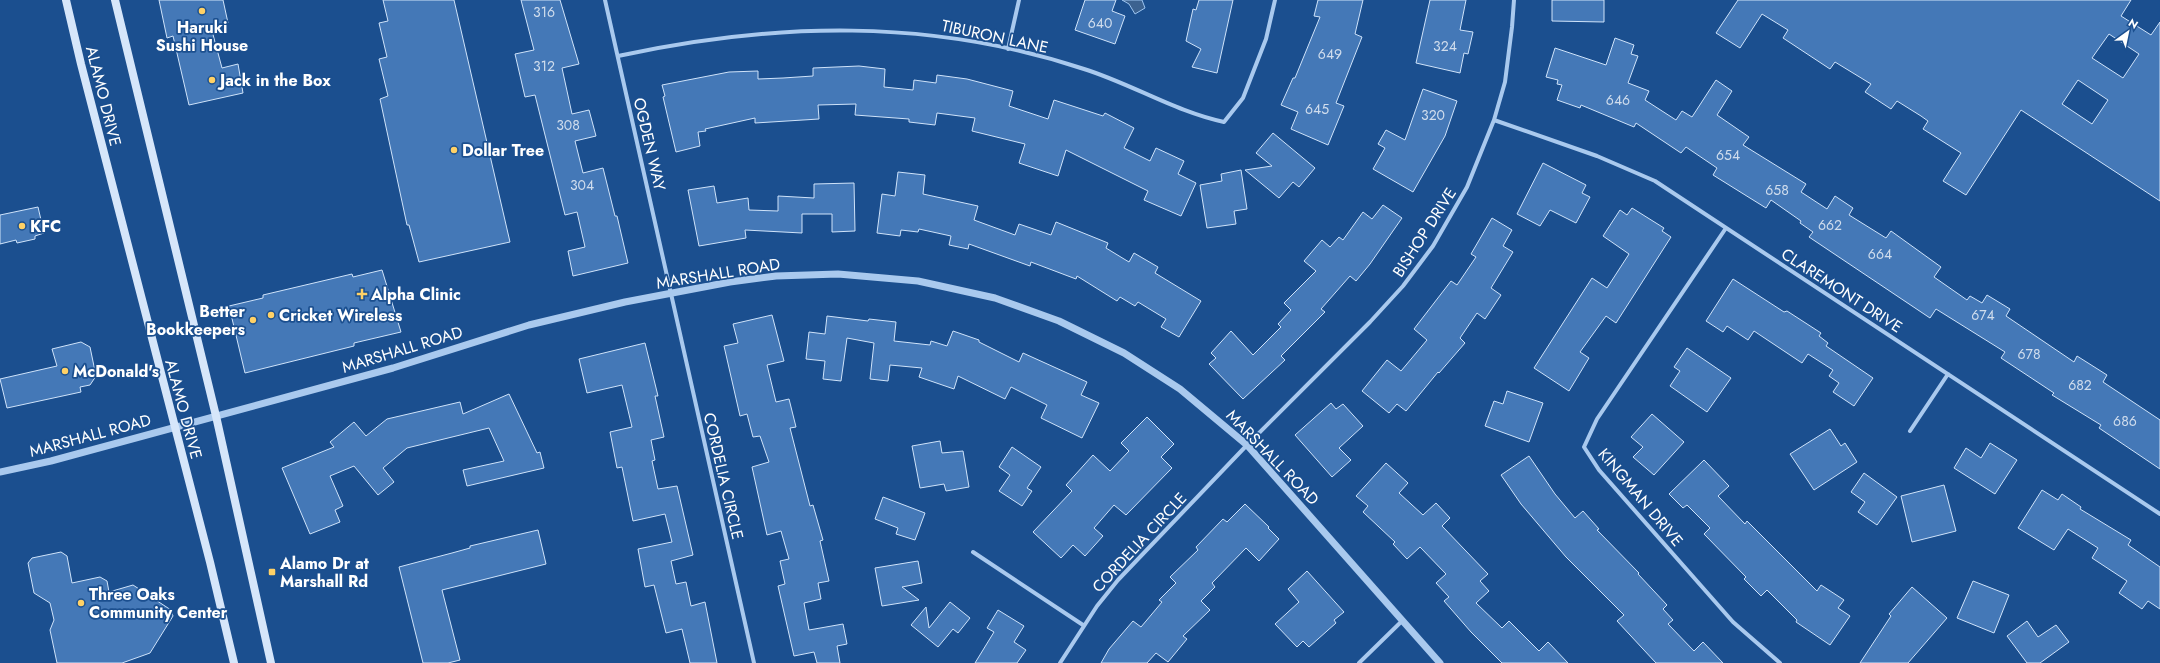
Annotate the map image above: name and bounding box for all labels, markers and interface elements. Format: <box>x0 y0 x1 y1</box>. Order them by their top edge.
house number: 316 <box>533 2 555 22</box>
marker: Haruki Sushi House <box>197 6 207 16</box>
north arrow <box>2108 12 2148 52</box>
house number: 640 <box>1088 13 1112 33</box>
street label: TIBURON LANE <box>939 14 1050 59</box>
text: N <box>2125 15 2141 33</box>
place label: Haruki Sushi House <box>156 16 248 57</box>
house number: 324 <box>1433 36 1457 56</box>
street label: ALAMO DRIVE <box>80 44 127 149</box>
house number: 649 <box>1318 44 1342 64</box>
house number: 312 <box>533 56 555 76</box>
place label: Jack in the Box <box>217 69 331 92</box>
marker: Jack in the Box <box>207 75 217 85</box>
house number: 646 <box>1606 90 1630 110</box>
street label: OGDEN WAY <box>628 95 671 193</box>
house number: 645 <box>1305 99 1329 119</box>
house number: 320 <box>1421 105 1445 125</box>
house number: 308 <box>556 115 580 135</box>
place label: Dollar Tree <box>462 139 544 162</box>
marker: Dollar Tree <box>449 145 459 155</box>
house number: 654 <box>1716 145 1740 165</box>
house number: 304 <box>570 175 594 195</box>
house number: 658 <box>1765 180 1789 200</box>
street label: BISHOP DRIVE <box>1387 183 1462 281</box>
place label: KFC <box>30 215 61 238</box>
house number: 662 <box>1818 215 1842 235</box>
marker: KFC <box>17 221 27 231</box>
street label: CLAREMONT DRIVE <box>1777 243 1907 338</box>
house number: 664 <box>1868 244 1892 264</box>
street label: MARSHALL ROAD <box>655 252 782 295</box>
place label: Alpha Clinic <box>370 283 461 306</box>
marker: Alpha Clinic <box>356 288 368 300</box>
place label: Better Bookkeepers <box>146 300 245 341</box>
place label: Cricket Wireless <box>279 304 402 327</box>
house number: 674 <box>1971 305 1995 325</box>
marker: Cricket Wireless <box>266 310 276 320</box>
marker: Better Bookkeepers <box>248 315 258 325</box>
street label: MARSHALL ROAD <box>339 320 465 379</box>
house number: 678 <box>2017 344 2041 364</box>
street label: ALAMO DRIVE <box>159 357 208 462</box>
place label: McDonald's <box>73 360 159 383</box>
marker: McDonald's <box>60 366 70 376</box>
house number: 682 <box>2068 375 2092 395</box>
street label: MARSHALL ROAD <box>1221 404 1324 510</box>
street label: MARSHALL ROAD <box>27 408 154 463</box>
street label: CORDELIA CIRCLE <box>698 410 749 542</box>
house number: 686 <box>2113 411 2137 431</box>
street label: KINGMAN DRIVE <box>1593 443 1689 551</box>
street label: CORDELIA CIRCLE <box>1087 487 1192 598</box>
place label: Alamo Dr at Marshall Rd <box>279 552 370 593</box>
marker: Alamo Dr at Marshall Rd <box>267 567 277 577</box>
place label: Three Oaks Community Center <box>89 583 228 624</box>
marker: Three Oaks Community Center <box>76 598 86 608</box>

